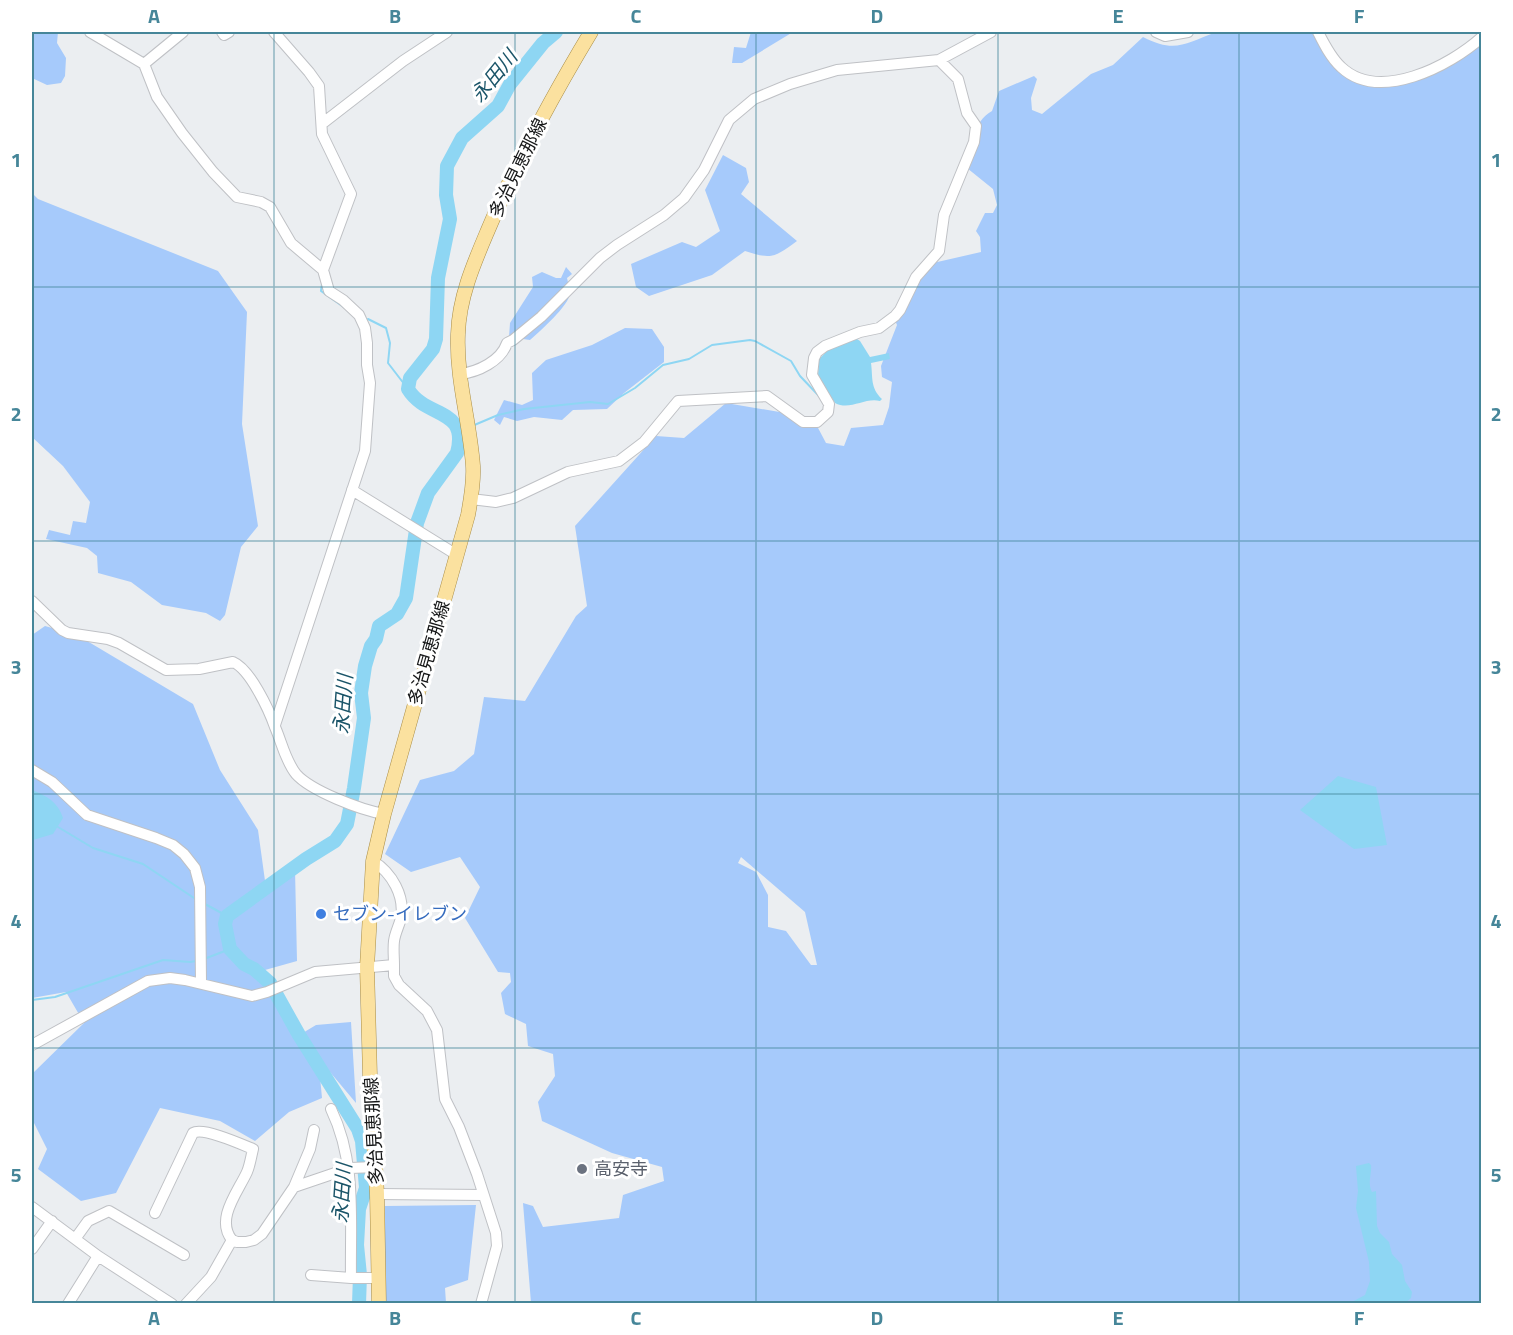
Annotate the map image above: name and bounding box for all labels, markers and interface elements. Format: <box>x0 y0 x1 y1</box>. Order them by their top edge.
text: A <box>148 0 160 31</box>
text: B <box>389 0 401 31</box>
text: C <box>631 0 642 31</box>
text: D <box>871 0 883 31</box>
text: E <box>1112 0 1124 31</box>
text: F <box>1354 0 1365 31</box>
water label: 永田川 <box>463 41 526 109</box>
street label: 多治見恵那線 <box>482 113 553 222</box>
text: 1 <box>10 144 22 175</box>
text: 1 <box>1490 144 1502 175</box>
text: 2 <box>10 398 22 429</box>
text: 2 <box>1490 398 1502 429</box>
street label: 多治見恵那線 <box>401 597 456 708</box>
text: 3 <box>10 651 22 682</box>
text: 3 <box>1490 651 1502 682</box>
water label: 永田川 <box>325 671 360 735</box>
place label: セブン-イレブン <box>333 900 467 927</box>
text: 4 <box>10 905 22 936</box>
text: 4 <box>1490 905 1502 936</box>
marker: セブン-イレブン <box>314 907 328 921</box>
street label: 多治見恵那線 <box>357 1076 390 1186</box>
place label: 高安寺 <box>594 1155 648 1182</box>
text: 5 <box>10 1159 22 1190</box>
text: 5 <box>1490 1159 1502 1190</box>
water label: 永田川 <box>324 1160 359 1224</box>
marker: 高安寺 <box>575 1162 589 1176</box>
text: A <box>148 1302 160 1333</box>
text: B <box>389 1302 401 1333</box>
text: C <box>631 1302 642 1333</box>
text: D <box>871 1302 883 1333</box>
text: E <box>1112 1302 1124 1333</box>
text: F <box>1354 1302 1365 1333</box>

